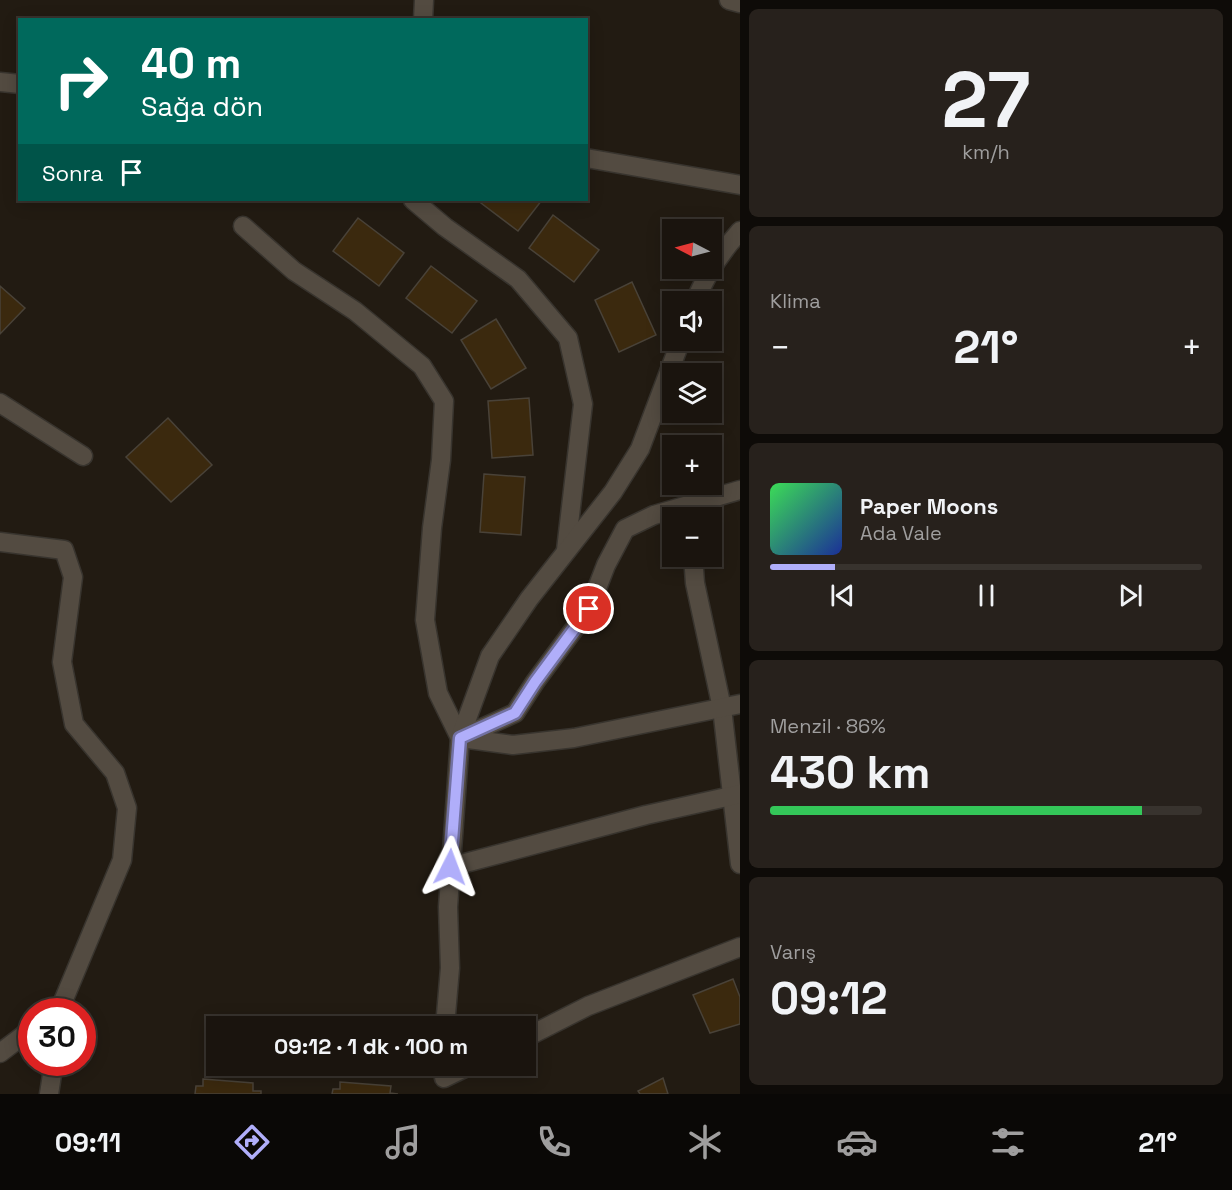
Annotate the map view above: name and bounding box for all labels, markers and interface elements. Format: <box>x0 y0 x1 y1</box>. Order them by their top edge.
text: 40 m <box>141 37 241 90</box>
icon: right <box>42 42 120 120</box>
text: 27 <box>942 50 1030 150</box>
text: Sağa dön <box>141 89 263 124</box>
text: km/h <box>962 139 1010 165</box>
icon: arrive <box>115 156 148 189</box>
text: Sonra <box>42 159 103 187</box>
north arrow <box>662 219 722 279</box>
map controls <box>662 219 722 567</box>
text: Klima <box>770 288 821 314</box>
button: sound <box>662 291 722 351</box>
text: 21° <box>954 319 1018 376</box>
text: − <box>770 327 790 369</box>
text: + <box>1182 327 1202 369</box>
button: layers <box>662 363 722 423</box>
button: + <box>662 435 722 495</box>
text: Paper Moons <box>860 492 998 520</box>
button: − <box>662 507 722 567</box>
text: Ada Vale <box>860 520 942 546</box>
icon: previous <box>826 579 859 612</box>
icon: pause <box>970 579 1003 612</box>
icon: next <box>1114 579 1147 612</box>
pin <box>563 583 614 634</box>
icon: arrive <box>572 592 605 625</box>
text: Menzil · 86% <box>770 713 886 739</box>
text: 430 km <box>770 744 930 801</box>
position arrow <box>418 835 482 899</box>
text: Varış <box>770 939 816 965</box>
text: 09:12 <box>770 970 887 1027</box>
speed limit sign: 30 <box>18 998 96 1076</box>
text: 09:12 · 1 dk · 100 m <box>274 1032 468 1060</box>
icon: directions <box>231 1121 273 1163</box>
icon: music <box>382 1121 424 1163</box>
icon: phone <box>533 1121 575 1163</box>
icon: climate <box>684 1121 726 1163</box>
icon: car <box>836 1121 878 1163</box>
icon: filters <box>987 1121 1029 1163</box>
text: 09:11 <box>55 1125 121 1160</box>
text: 21° <box>1138 1125 1177 1160</box>

